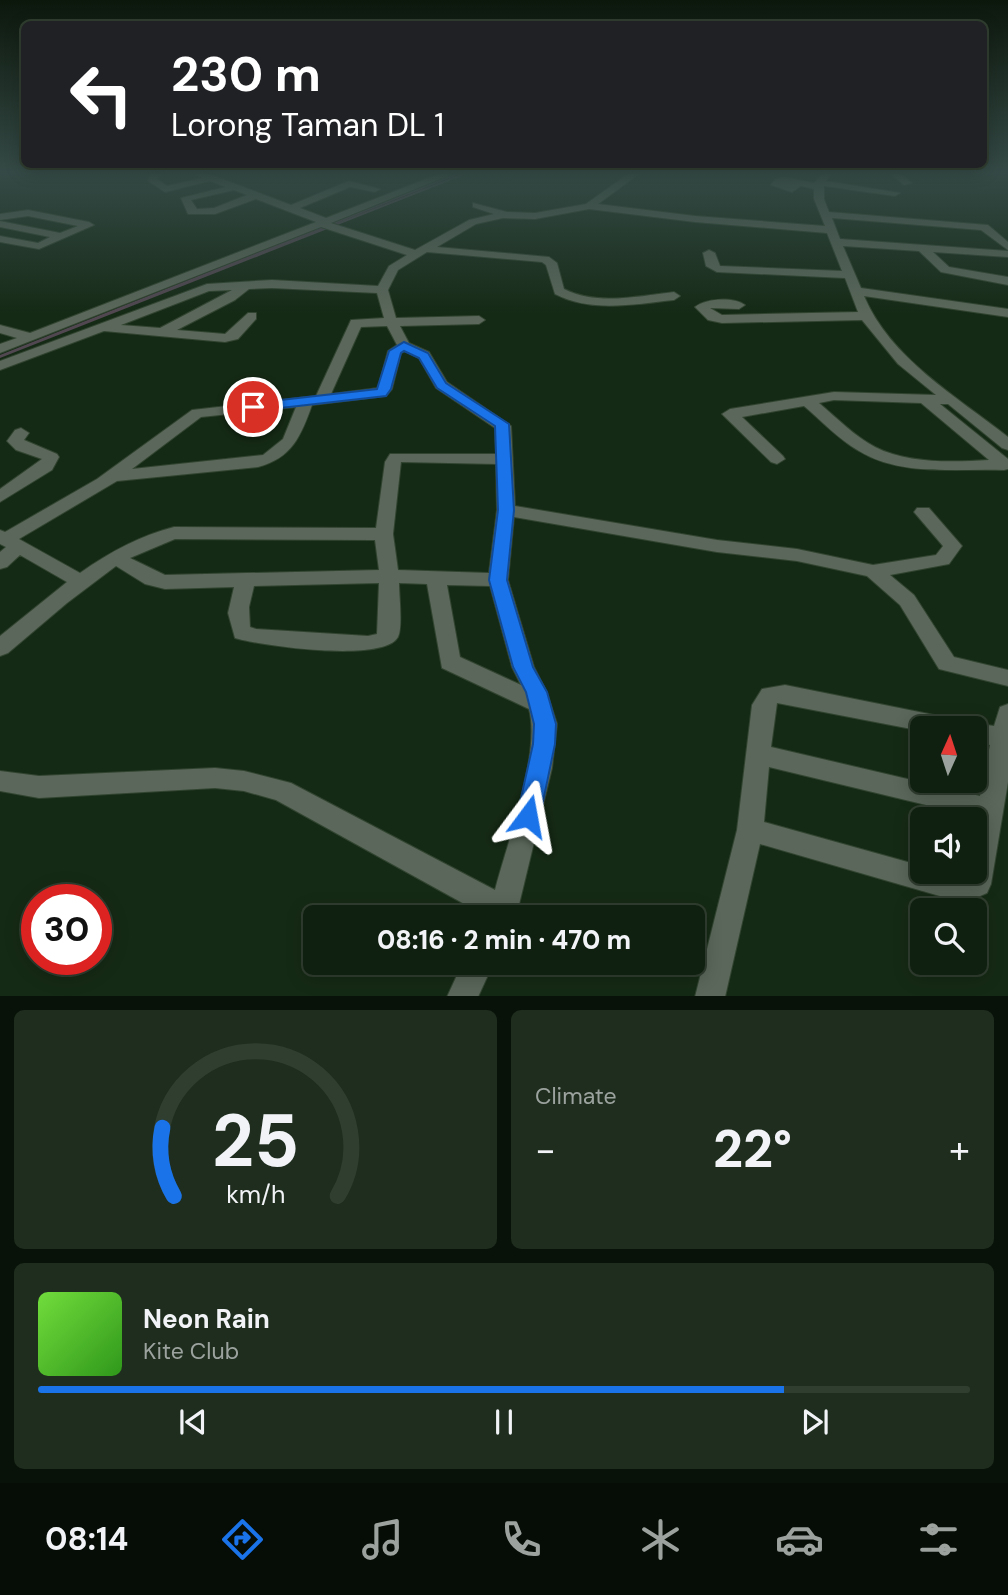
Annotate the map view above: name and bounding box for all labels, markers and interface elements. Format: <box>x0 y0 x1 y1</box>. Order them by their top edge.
text: 230 m <box>171 42 321 106</box>
icon: left <box>56 49 147 140</box>
text: Lorong Taman DL 1 <box>171 104 444 146</box>
pin <box>223 377 283 437</box>
icon: arrive <box>234 388 272 426</box>
north arrow <box>910 716 987 793</box>
map controls <box>910 716 987 975</box>
position arrow <box>491 779 565 853</box>
button: sound <box>910 807 987 884</box>
speed limit sign: 30 <box>21 884 112 975</box>
button: search <box>910 898 987 975</box>
text: 08:16 · 2 min · 470 m <box>377 923 631 957</box>
text: Climate <box>535 1081 617 1111</box>
text: 25 <box>212 1094 299 1189</box>
text: 22° <box>713 1115 792 1183</box>
text: − <box>535 1125 556 1175</box>
text: + <box>949 1125 970 1175</box>
text: km/h <box>226 1177 285 1210</box>
text: Neon Rain <box>143 1302 270 1336</box>
text: Kite Club <box>143 1336 239 1366</box>
icon: previous <box>174 1403 212 1441</box>
icon: pause <box>485 1403 523 1441</box>
icon: next <box>796 1403 834 1441</box>
icon: directions <box>218 1515 267 1564</box>
icon: music <box>358 1515 407 1564</box>
icon: phone <box>497 1515 546 1564</box>
icon: climate <box>636 1515 685 1564</box>
icon: car <box>775 1515 824 1564</box>
icon: filters <box>914 1515 963 1564</box>
text: 08:14 <box>45 1518 128 1560</box>

